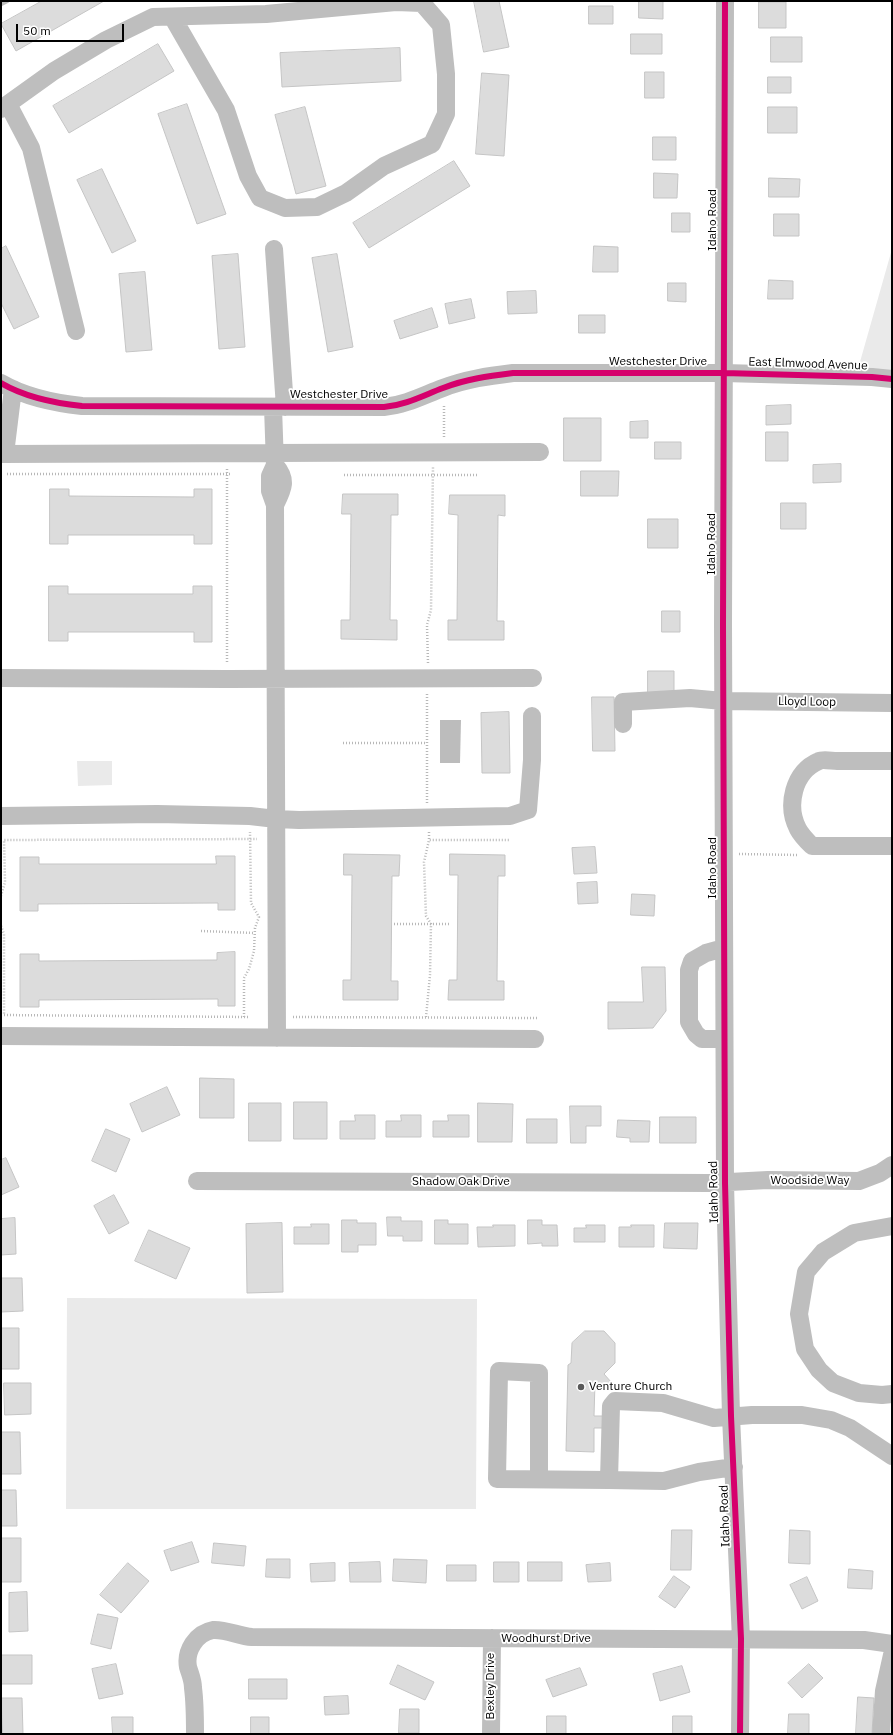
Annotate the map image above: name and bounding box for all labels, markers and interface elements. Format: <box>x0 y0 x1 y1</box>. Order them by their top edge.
scale bar <box>18 16 126 42</box>
text: 50 m <box>23 23 51 38</box>
street label: Idaho Road <box>706 189 720 251</box>
street label: Westchester Drive <box>609 355 707 369</box>
street label: East Elmwood Avenue <box>748 355 868 373</box>
street label: Westchester Drive <box>290 388 388 402</box>
street label: Idaho Road <box>705 513 719 575</box>
street label: Lloyd Loop <box>778 694 836 710</box>
street label: Idaho Road <box>706 837 720 899</box>
street label: Idaho Road <box>706 1161 722 1223</box>
street label: Woodside Way <box>770 1174 850 1188</box>
street label: Shadow Oak Drive <box>412 1175 510 1189</box>
place label: Venture Church <box>589 1380 672 1394</box>
marker: Venture Church <box>576 1382 586 1392</box>
street label: Idaho Road <box>717 1485 733 1547</box>
street label: Woodhurst Drive <box>501 1632 591 1646</box>
street label: Bexley Drive <box>484 1653 498 1719</box>

